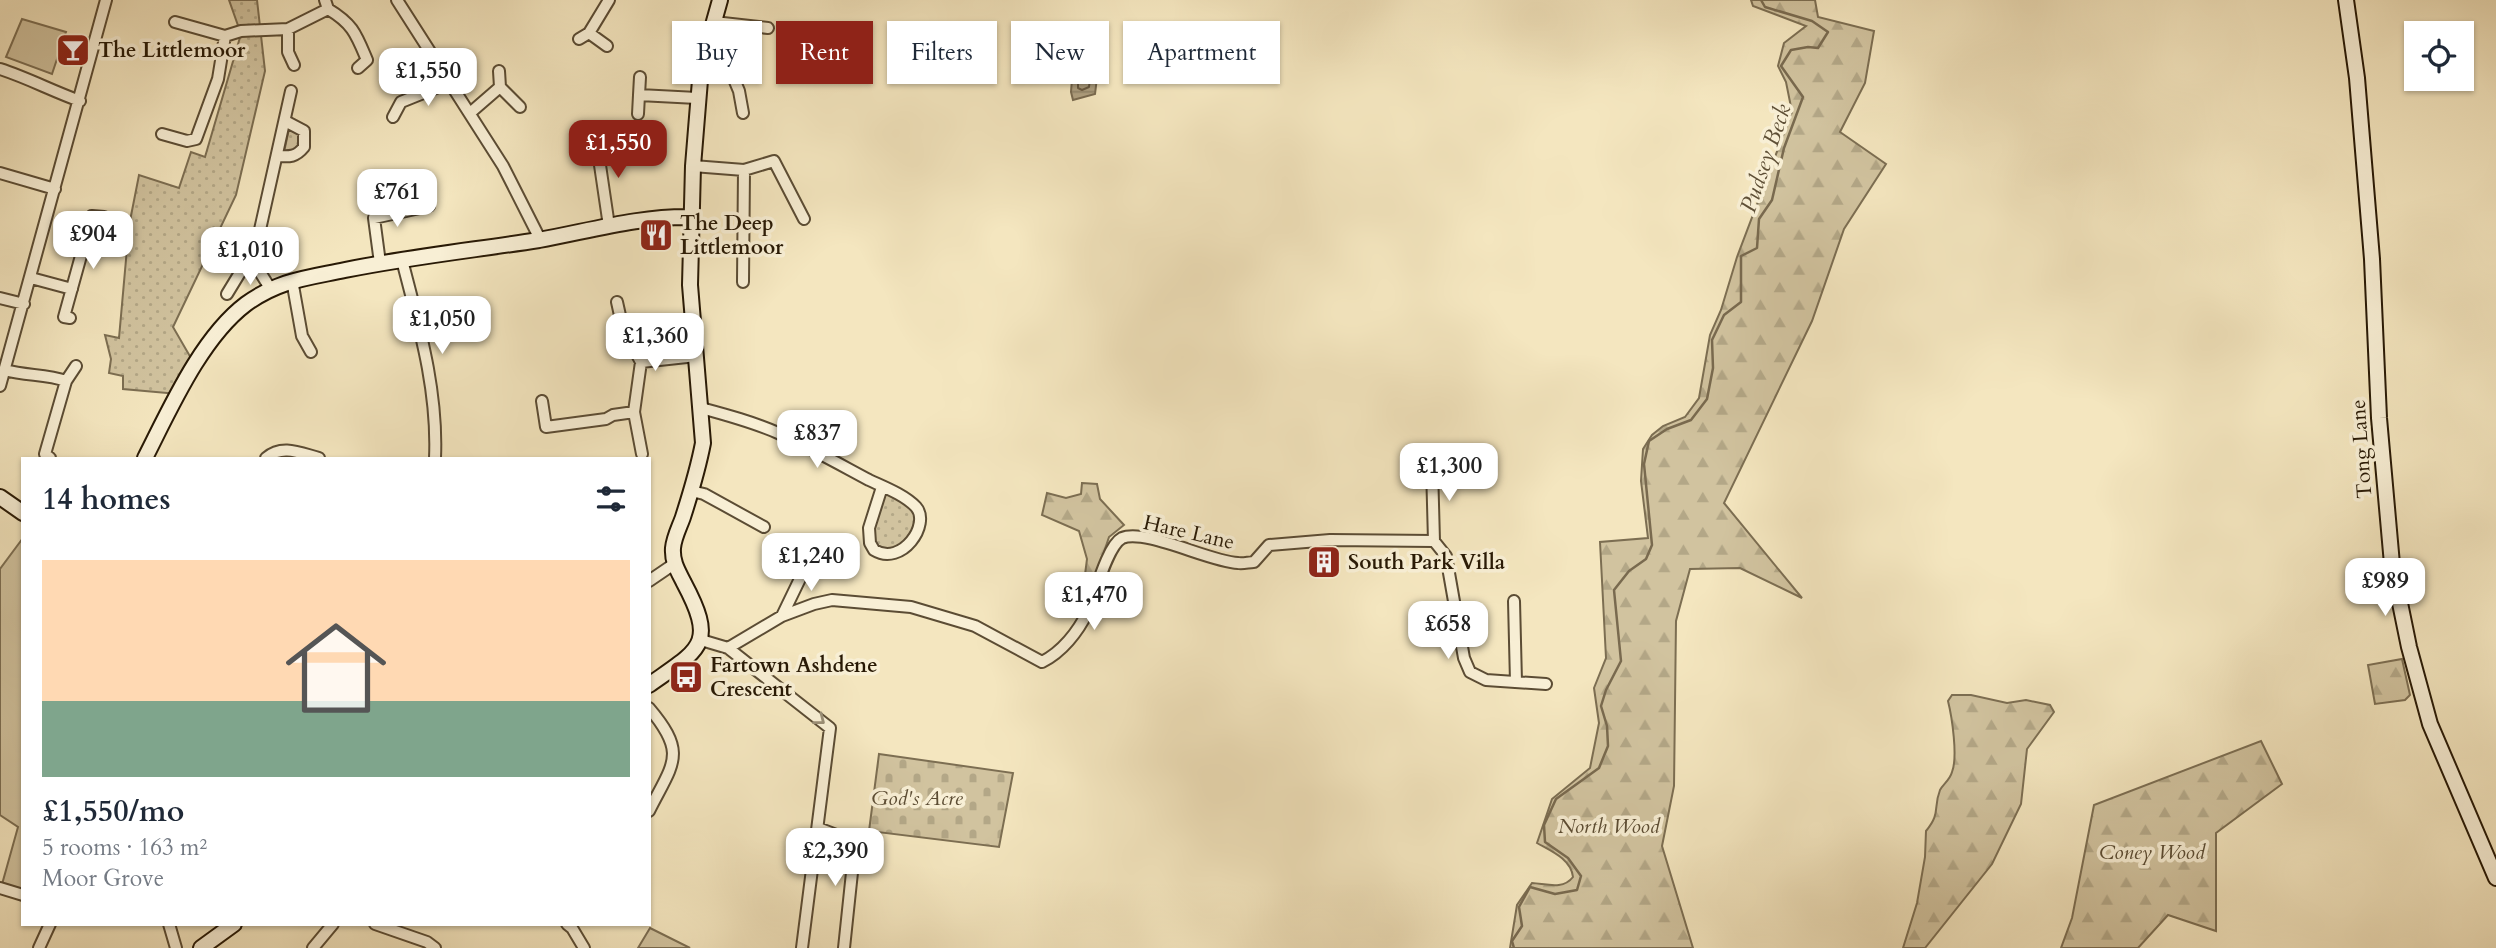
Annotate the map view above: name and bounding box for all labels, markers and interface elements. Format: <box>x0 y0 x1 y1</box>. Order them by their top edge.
chip: Buy <box>672 21 762 84</box>
chip: Rent <box>776 21 873 84</box>
chip: Filters <box>887 21 997 84</box>
chip: New <box>1011 21 1109 84</box>
chip: Apartment <box>1123 21 1280 84</box>
map controls <box>2404 21 2474 91</box>
button: locate <box>2404 21 2474 91</box>
bar icon: The Littlemoor <box>54 31 92 69</box>
place label: The Littlemoor <box>98 36 246 65</box>
pin: £1,550 <box>371 48 485 108</box>
text: £1,550 <box>395 55 461 86</box>
water label: Pudsey Beck <box>1732 99 1799 217</box>
pin: £1,550 <box>561 120 675 180</box>
text: £1,550 <box>585 127 651 158</box>
pin: £761 <box>356 170 438 229</box>
text: £761 <box>373 176 421 207</box>
place label: The Deep Littlemoor <box>680 209 784 262</box>
pin: £904 <box>52 212 134 271</box>
restaurant icon: The Deep Littlemoor <box>637 216 675 254</box>
text: £904 <box>69 218 117 249</box>
pin: £1,010 <box>193 228 307 287</box>
text: £1,010 <box>217 234 283 265</box>
pin: £1,050 <box>385 296 499 356</box>
text: £1,050 <box>409 303 475 334</box>
pin: £1,360 <box>598 314 712 373</box>
text: £1,360 <box>622 320 688 351</box>
street label: Tong Lane <box>2344 398 2379 500</box>
pin: £837 <box>776 410 858 470</box>
text: £837 <box>793 417 841 448</box>
pin: £1,300 <box>1392 444 1506 503</box>
text: £1,300 <box>1416 450 1482 481</box>
text: 14 homes <box>42 479 171 520</box>
icon: filters <box>592 480 630 518</box>
street label: Hare Lane <box>1140 508 1237 557</box>
pin: £1,240 <box>754 534 868 593</box>
text: £1,240 <box>778 540 844 571</box>
building icon: South Park Villa <box>1305 543 1343 581</box>
place label: South Park Villa <box>1348 548 1506 577</box>
pin: £989 <box>2344 558 2426 618</box>
text: £989 <box>2361 565 2409 596</box>
pin: £1,470 <box>1037 572 1151 632</box>
text: £1,470 <box>1061 579 1127 610</box>
pin: £658 <box>1407 602 1489 661</box>
icon: home <box>273 605 399 731</box>
text: £658 <box>1424 608 1472 639</box>
place label: Fartown Ashdene Crescent <box>710 651 878 704</box>
bus stop icon: Fartown Ashdene Crescent <box>667 658 705 696</box>
one-way arrow <box>812 712 825 724</box>
park label: God's Acre <box>871 784 964 813</box>
text: £1,550/mo <box>42 791 184 832</box>
park label: North Wood <box>1558 812 1661 841</box>
pin: £2,390 <box>778 828 892 888</box>
text: 5 rooms · 163 m² <box>42 832 207 863</box>
text: £2,390 <box>802 835 868 866</box>
park label: Coney Wood <box>2099 838 2206 867</box>
text: Moor Grove <box>42 863 164 894</box>

